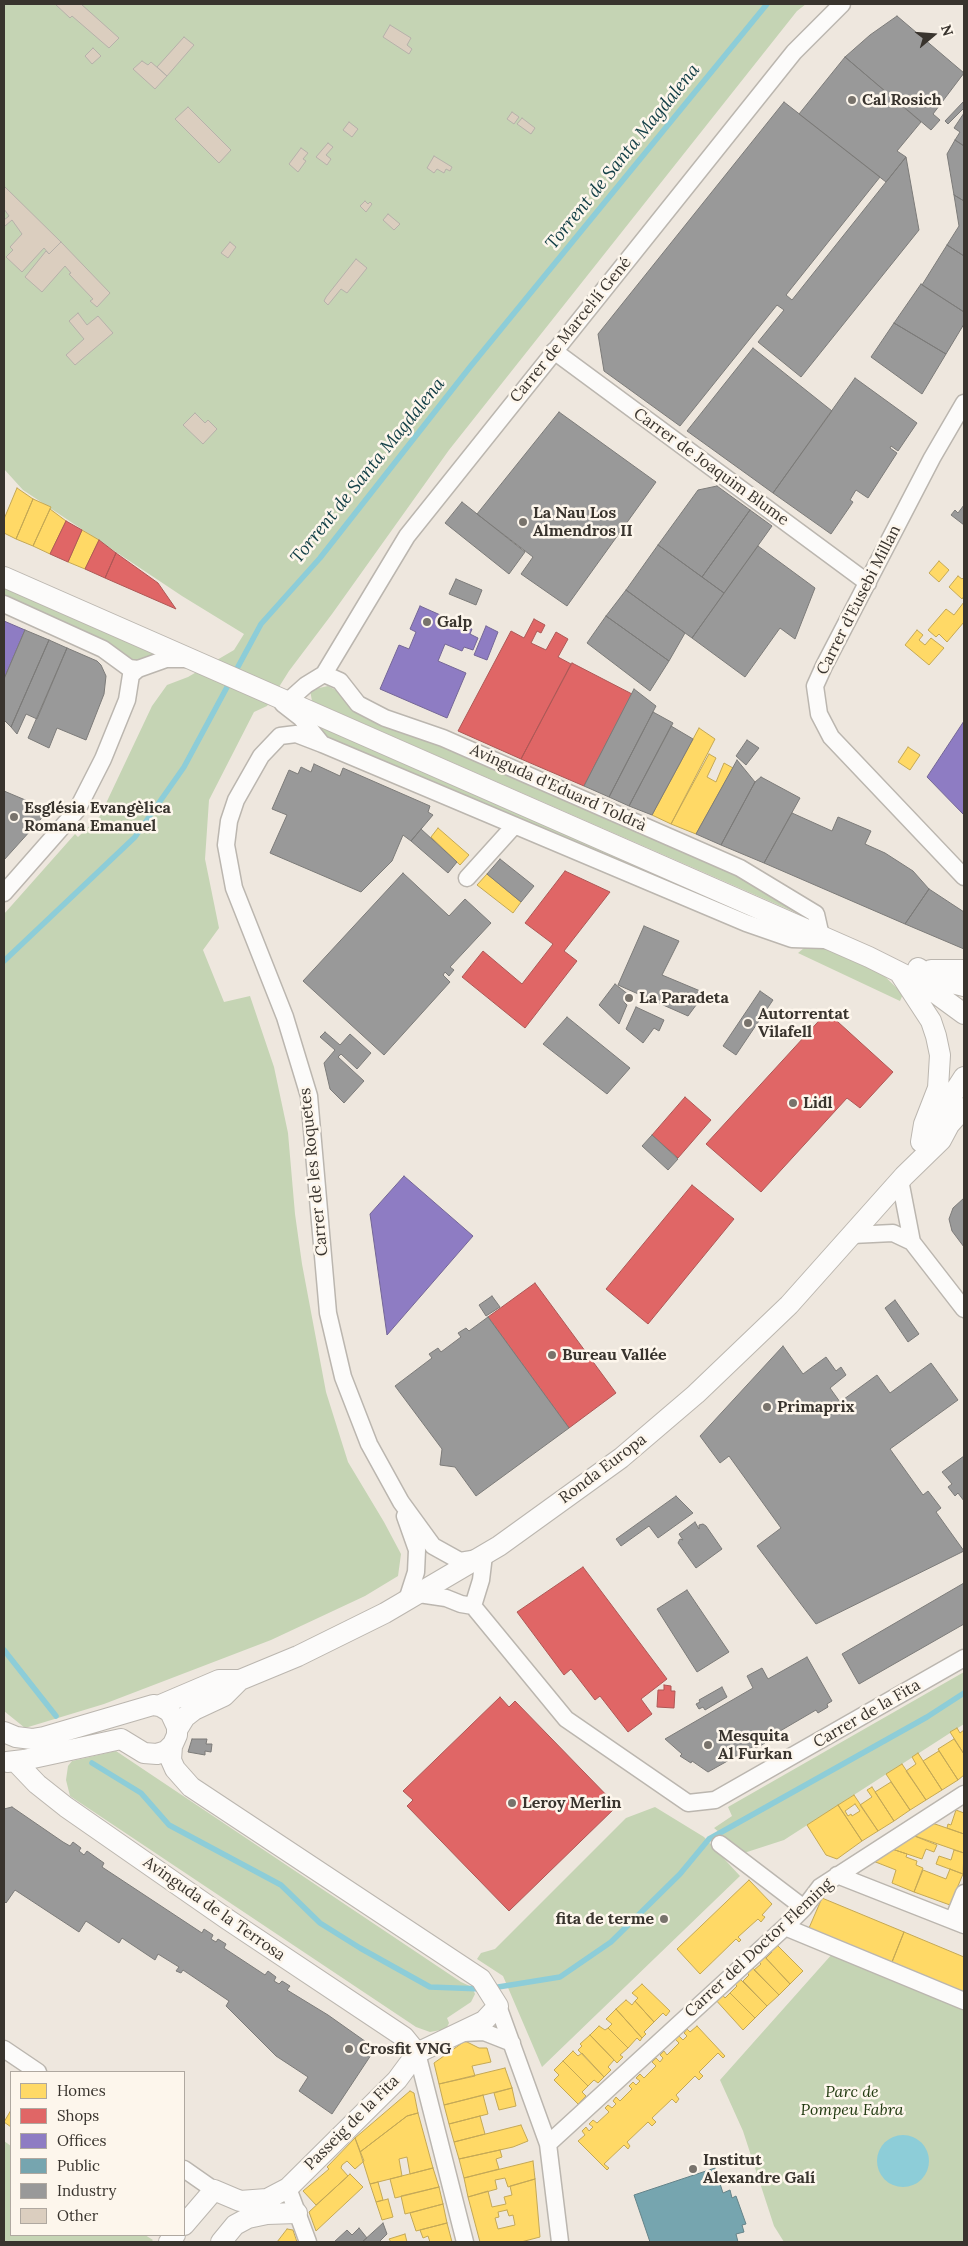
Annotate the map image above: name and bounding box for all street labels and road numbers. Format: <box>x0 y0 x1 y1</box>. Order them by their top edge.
street label: Carrer de Marcel·lí Gené <box>506 253 636 407</box>
street label: Carrer de Joaquim Blume <box>630 404 792 530</box>
street label: Carrer d'Eusebi Millan <box>813 522 905 678</box>
street label: Avinguda d'Eduard Toldrà <box>467 740 649 836</box>
street label: Carrer de les Roquetes <box>296 1087 332 1257</box>
street label: Ronda Europa <box>556 1430 650 1508</box>
street label: Carrer de la Fita <box>810 1676 924 1752</box>
street label: Avinguda de la Terrosa <box>139 1853 289 1965</box>
street label: Carrer del Doctor Fleming <box>681 1874 837 2022</box>
street label: Passeig de la Fita <box>301 2072 403 2174</box>

